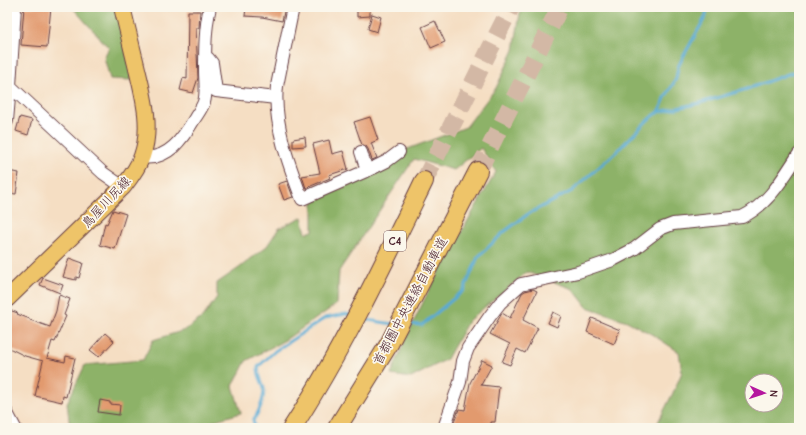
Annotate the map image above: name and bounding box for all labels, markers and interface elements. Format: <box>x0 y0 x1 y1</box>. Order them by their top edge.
street label: 鳥屋川尻線 <box>78 172 134 231</box>
road number: C4 <box>384 231 406 251</box>
street label: 首都圏中央連絡自動車道 <box>370 234 450 368</box>
north arrow <box>744 373 784 413</box>
text: N <box>767 390 780 397</box>

